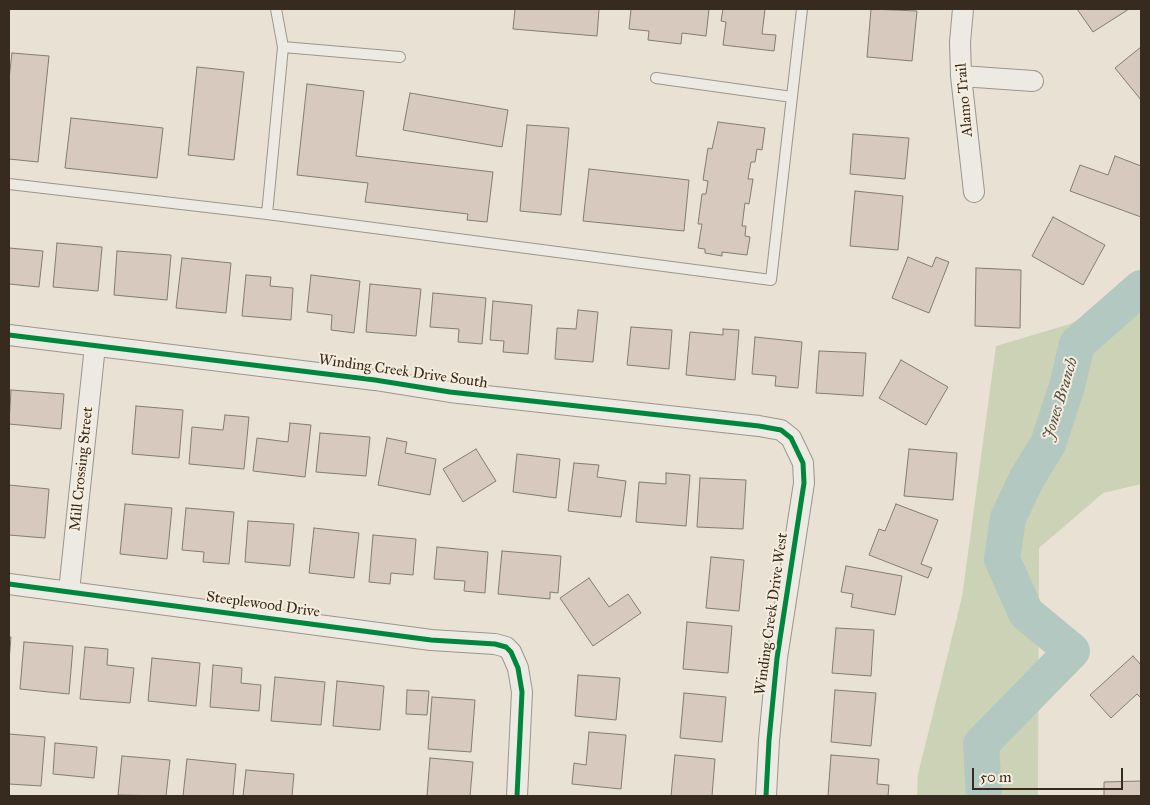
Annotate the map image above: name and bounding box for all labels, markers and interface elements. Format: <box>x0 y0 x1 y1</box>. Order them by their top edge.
street label: Alamo Trail <box>953 62 977 138</box>
street label: Winding Creek Drive South <box>317 351 489 393</box>
water label: Jones Branch <box>1039 355 1083 443</box>
street label: Mill Crossing Street <box>67 406 97 532</box>
street label: Winding Creek Drive West <box>752 532 792 696</box>
street label: Steeplewood Drive <box>205 588 321 622</box>
scale bar <box>975 758 1126 790</box>
text: 50 m <box>980 768 1012 786</box>

